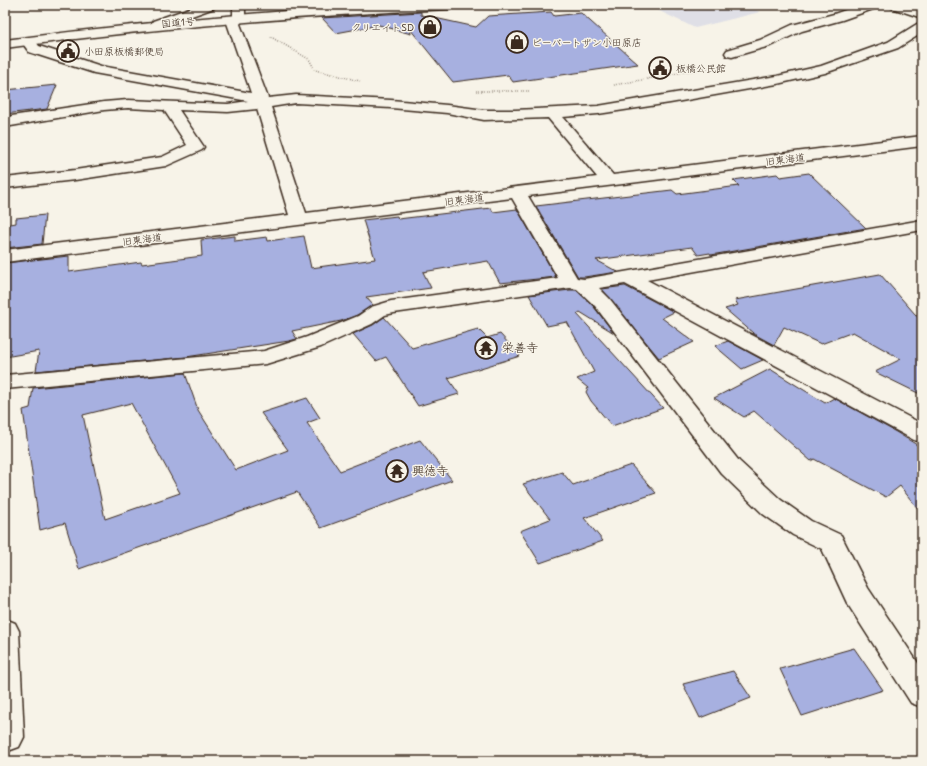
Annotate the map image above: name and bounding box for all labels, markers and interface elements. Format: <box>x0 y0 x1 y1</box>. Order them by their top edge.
shop icon: クリエイトSD <box>417 14 443 40</box>
street label: 国道1号 <box>161 15 196 30</box>
place label: クリエイトSD <box>351 21 414 34</box>
shop icon: ビーバートザン小田原店 <box>504 29 530 55</box>
place label: ビーバートザン小田原店 <box>532 36 642 49</box>
public building icon: 小田原板橋郵便局 <box>55 38 81 64</box>
place label: 小田原板橋郵便局 <box>84 45 164 58</box>
public building icon: 板橋公民館 <box>647 55 673 81</box>
place label: 板橋公民館 <box>676 62 726 75</box>
street label: 旧東海道 <box>764 151 806 168</box>
street label: 旧東海道 <box>443 191 485 208</box>
street label: 旧東海道 <box>121 231 163 248</box>
temple icon: 栄善寺 <box>473 335 499 361</box>
place label: 栄善寺 <box>502 340 538 355</box>
temple icon: 興徳寺 <box>384 458 410 484</box>
place label: 興徳寺 <box>412 463 448 478</box>

